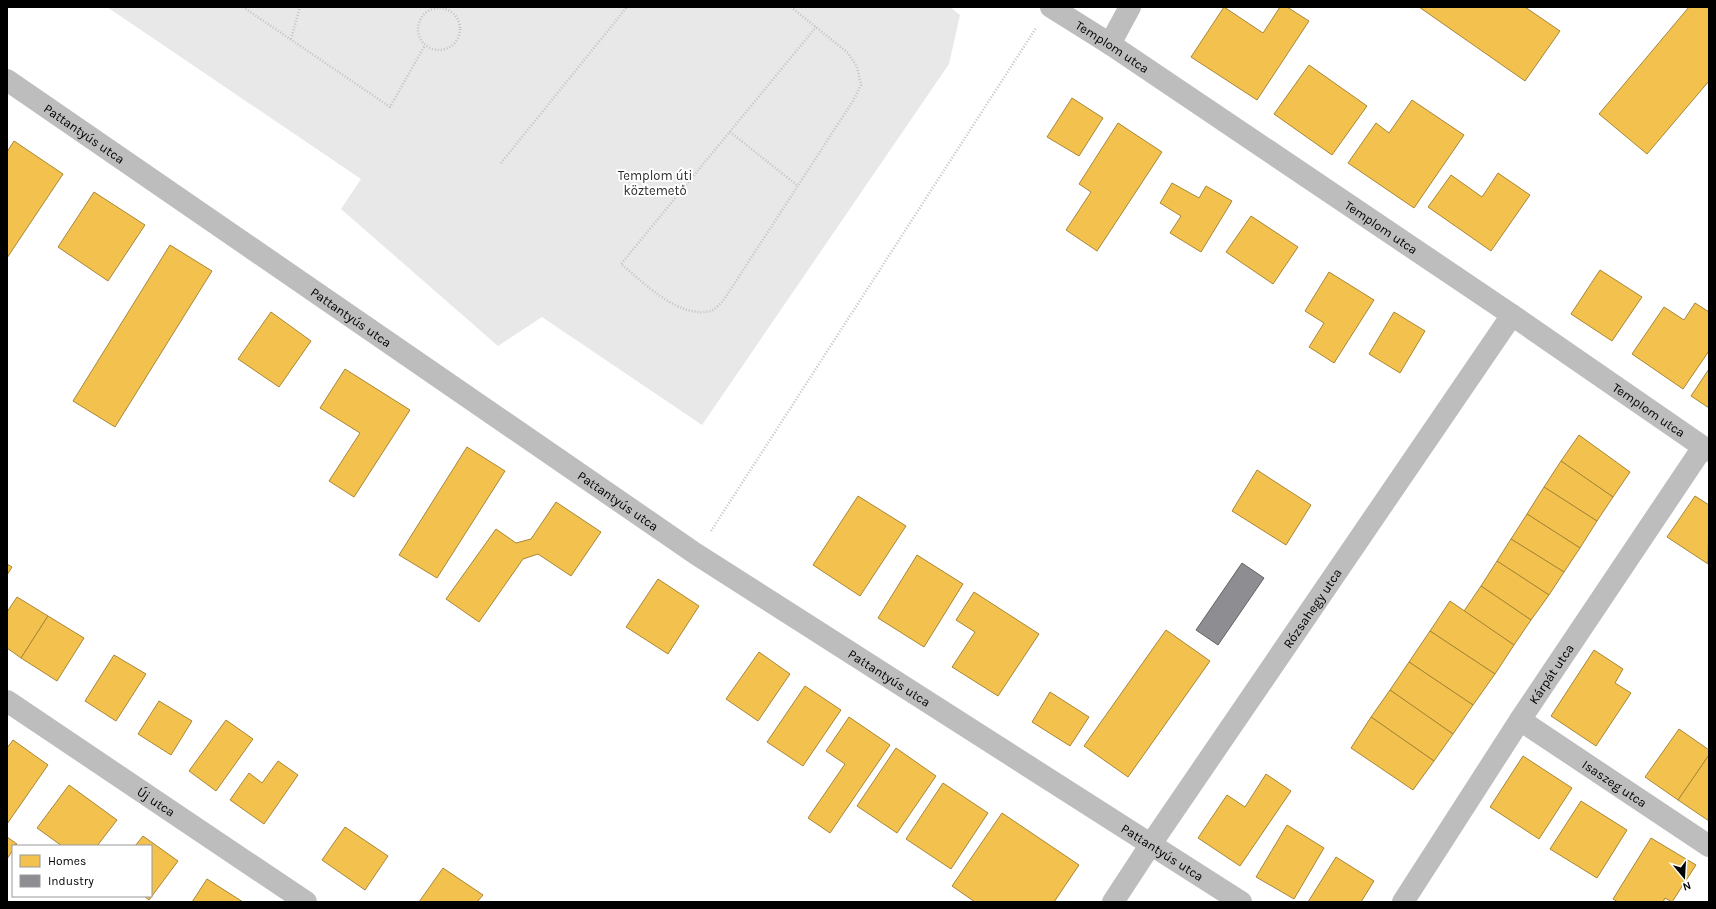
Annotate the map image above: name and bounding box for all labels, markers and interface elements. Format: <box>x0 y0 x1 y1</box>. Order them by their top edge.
street label: Templom utca <box>1073 17 1152 76</box>
street label: Pattantyús utca <box>41 100 128 166</box>
park label: Templom úti köztemető <box>618 168 692 198</box>
street label: Templom utca <box>1342 197 1421 257</box>
street label: Pattantyús utca <box>308 284 395 350</box>
street label: Templom utca <box>1610 379 1688 440</box>
street label: Pattantyús utca <box>575 468 662 534</box>
street label: Rózsahegy utca <box>1280 565 1344 651</box>
street label: Kárpát utca <box>1525 641 1576 707</box>
street label: Pattantyús utca <box>846 646 934 709</box>
street label: Isaszeg utca <box>1580 756 1650 810</box>
street label: Új utca <box>135 782 178 819</box>
street label: Pattantyús utca <box>1119 820 1207 884</box>
legend <box>12 845 152 897</box>
text: Homes <box>48 854 86 868</box>
north arrow <box>1664 857 1704 897</box>
text: Industry <box>48 874 94 888</box>
text: N <box>1681 879 1693 893</box>

